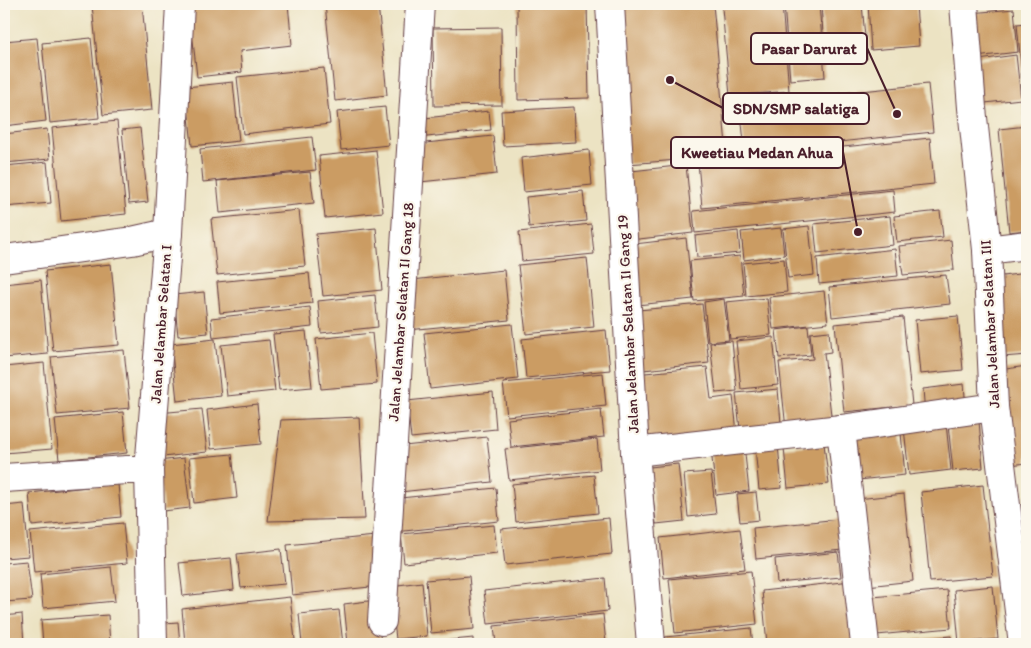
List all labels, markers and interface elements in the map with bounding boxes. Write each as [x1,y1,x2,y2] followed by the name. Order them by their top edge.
[751,33,867,64] callout: Pasar Darurat
[761,39,857,58] text: Pasar Darurat
[723,93,869,124] callout: SDN/SMP salatiga
[733,99,860,119] text: SDN/SMP salatiga
[671,137,843,168] callout: Kweetiau Medan Ahua
[681,143,834,162] text: Kweetiau Medan Ahua
[384,202,418,422] street label: Jalan Jelambar Selatan II Gang 18
[613,214,643,434] street label: Jalan Jelambar Selatan II Gang 19
[977,239,1003,409] street label: Jalan Jelambar Selatan III
[146,244,176,404] street label: Jalan Jelambar Selatan I

